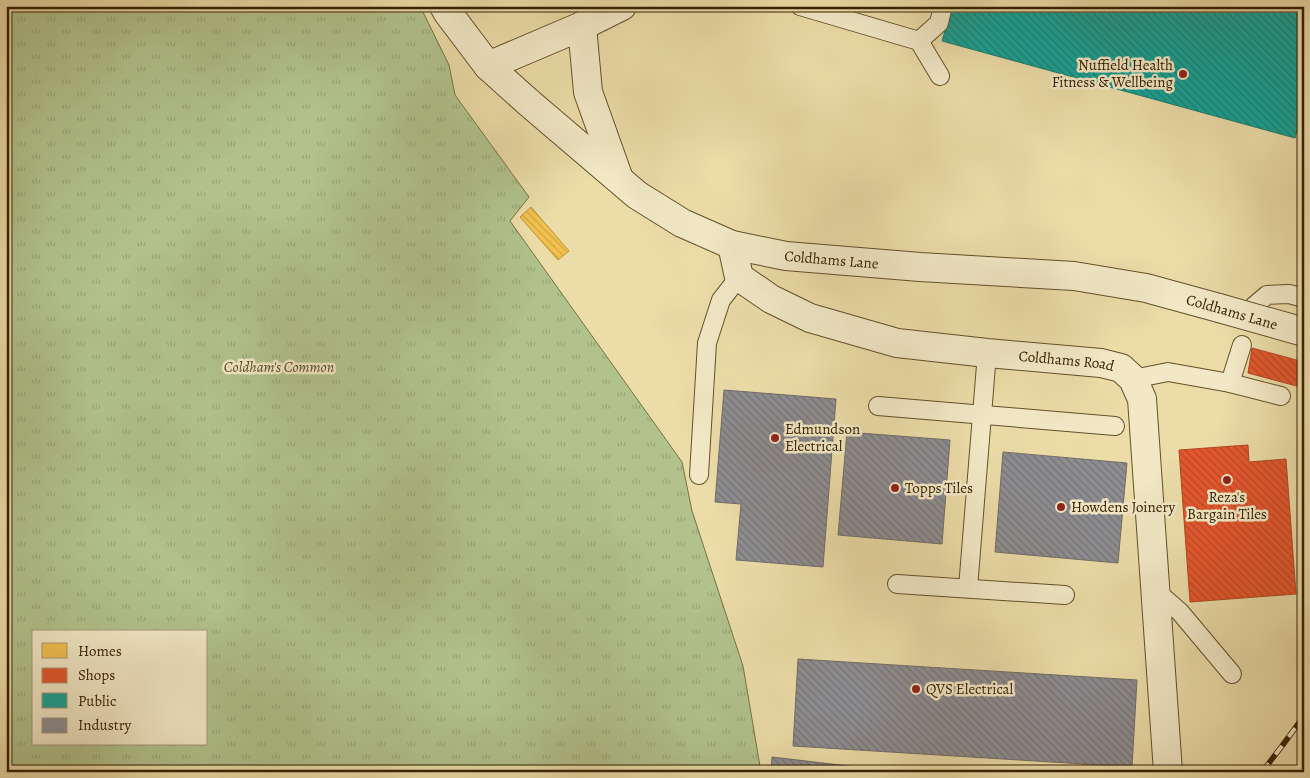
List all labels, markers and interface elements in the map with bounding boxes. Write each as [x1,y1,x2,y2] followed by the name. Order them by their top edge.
[1052,55,1173,92] place label: Nuffield Health Fitness & Wellbeing
[1177,68,1189,80] marker: Nuffield Health Fitness & Wellbeing
[784,246,880,274] street label: Coldhams Lane
[1184,289,1280,335] street label: Coldhams Lane
[1018,346,1117,376] street label: Coldhams Road
[224,357,334,377] park label: Coldham's Common
[785,419,860,456] place label: Edmundson Electrical
[769,432,781,444] marker: Edmundson Electrical
[1221,474,1233,486] marker: Reza's Bargain Tiles
[905,478,973,498] place label: Topps Tiles
[889,482,901,494] marker: Topps Tiles
[1187,487,1267,524] place label: Reza's Bargain Tiles
[1071,497,1175,517] place label: Howdens Joinery
[1055,501,1067,513] marker: Howdens Joinery
[32,630,208,746] legend
[78,641,122,661] text: Homes
[78,665,115,685] text: Shops
[926,679,1014,699] place label: QVS Electrical
[910,683,922,695] marker: QVS Electrical
[78,691,116,711] text: Public
[78,715,132,735] text: Industry

